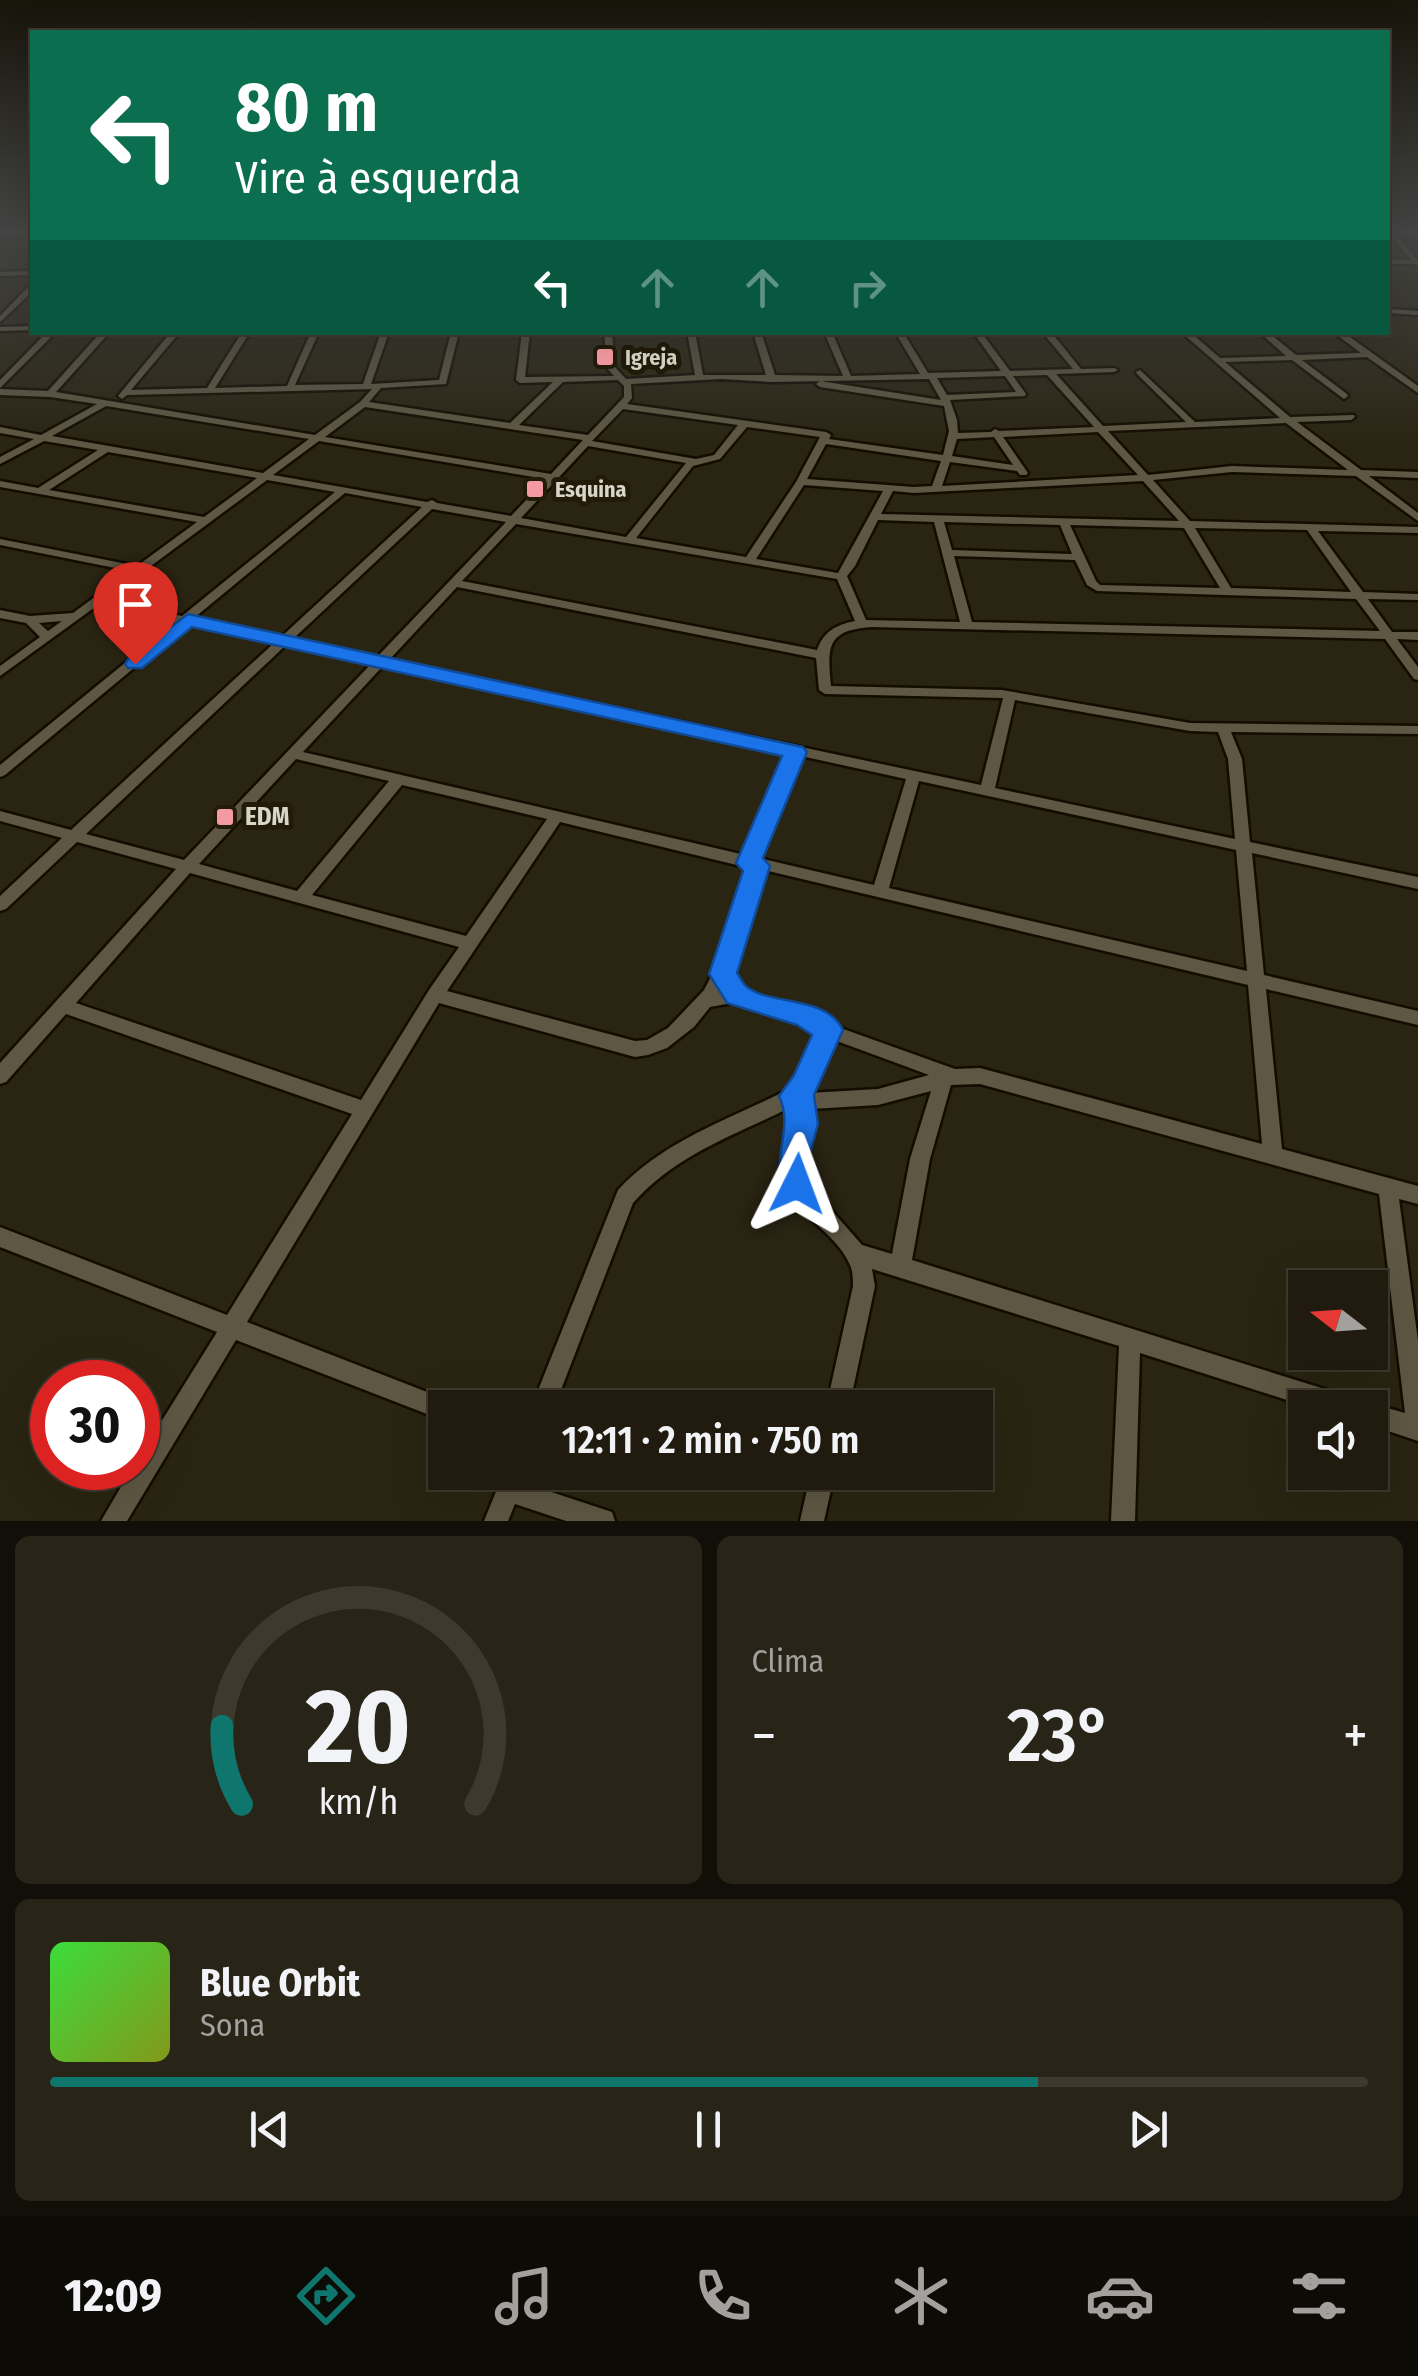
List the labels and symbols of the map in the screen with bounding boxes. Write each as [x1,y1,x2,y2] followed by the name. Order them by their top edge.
[625,344,677,371] place label: Igreja
[594,346,616,368] marker: Igreja
[555,476,627,503] place label: Esquina
[524,478,546,500] marker: Esquina
[93,562,178,665] pin
[245,802,290,832] place label: EDM
[214,806,236,828] marker: EDM
[745,1132,849,1236] position arrow
[1288,1270,1388,1370] north arrow
[30,1360,160,1490] speed limit sign: 30

